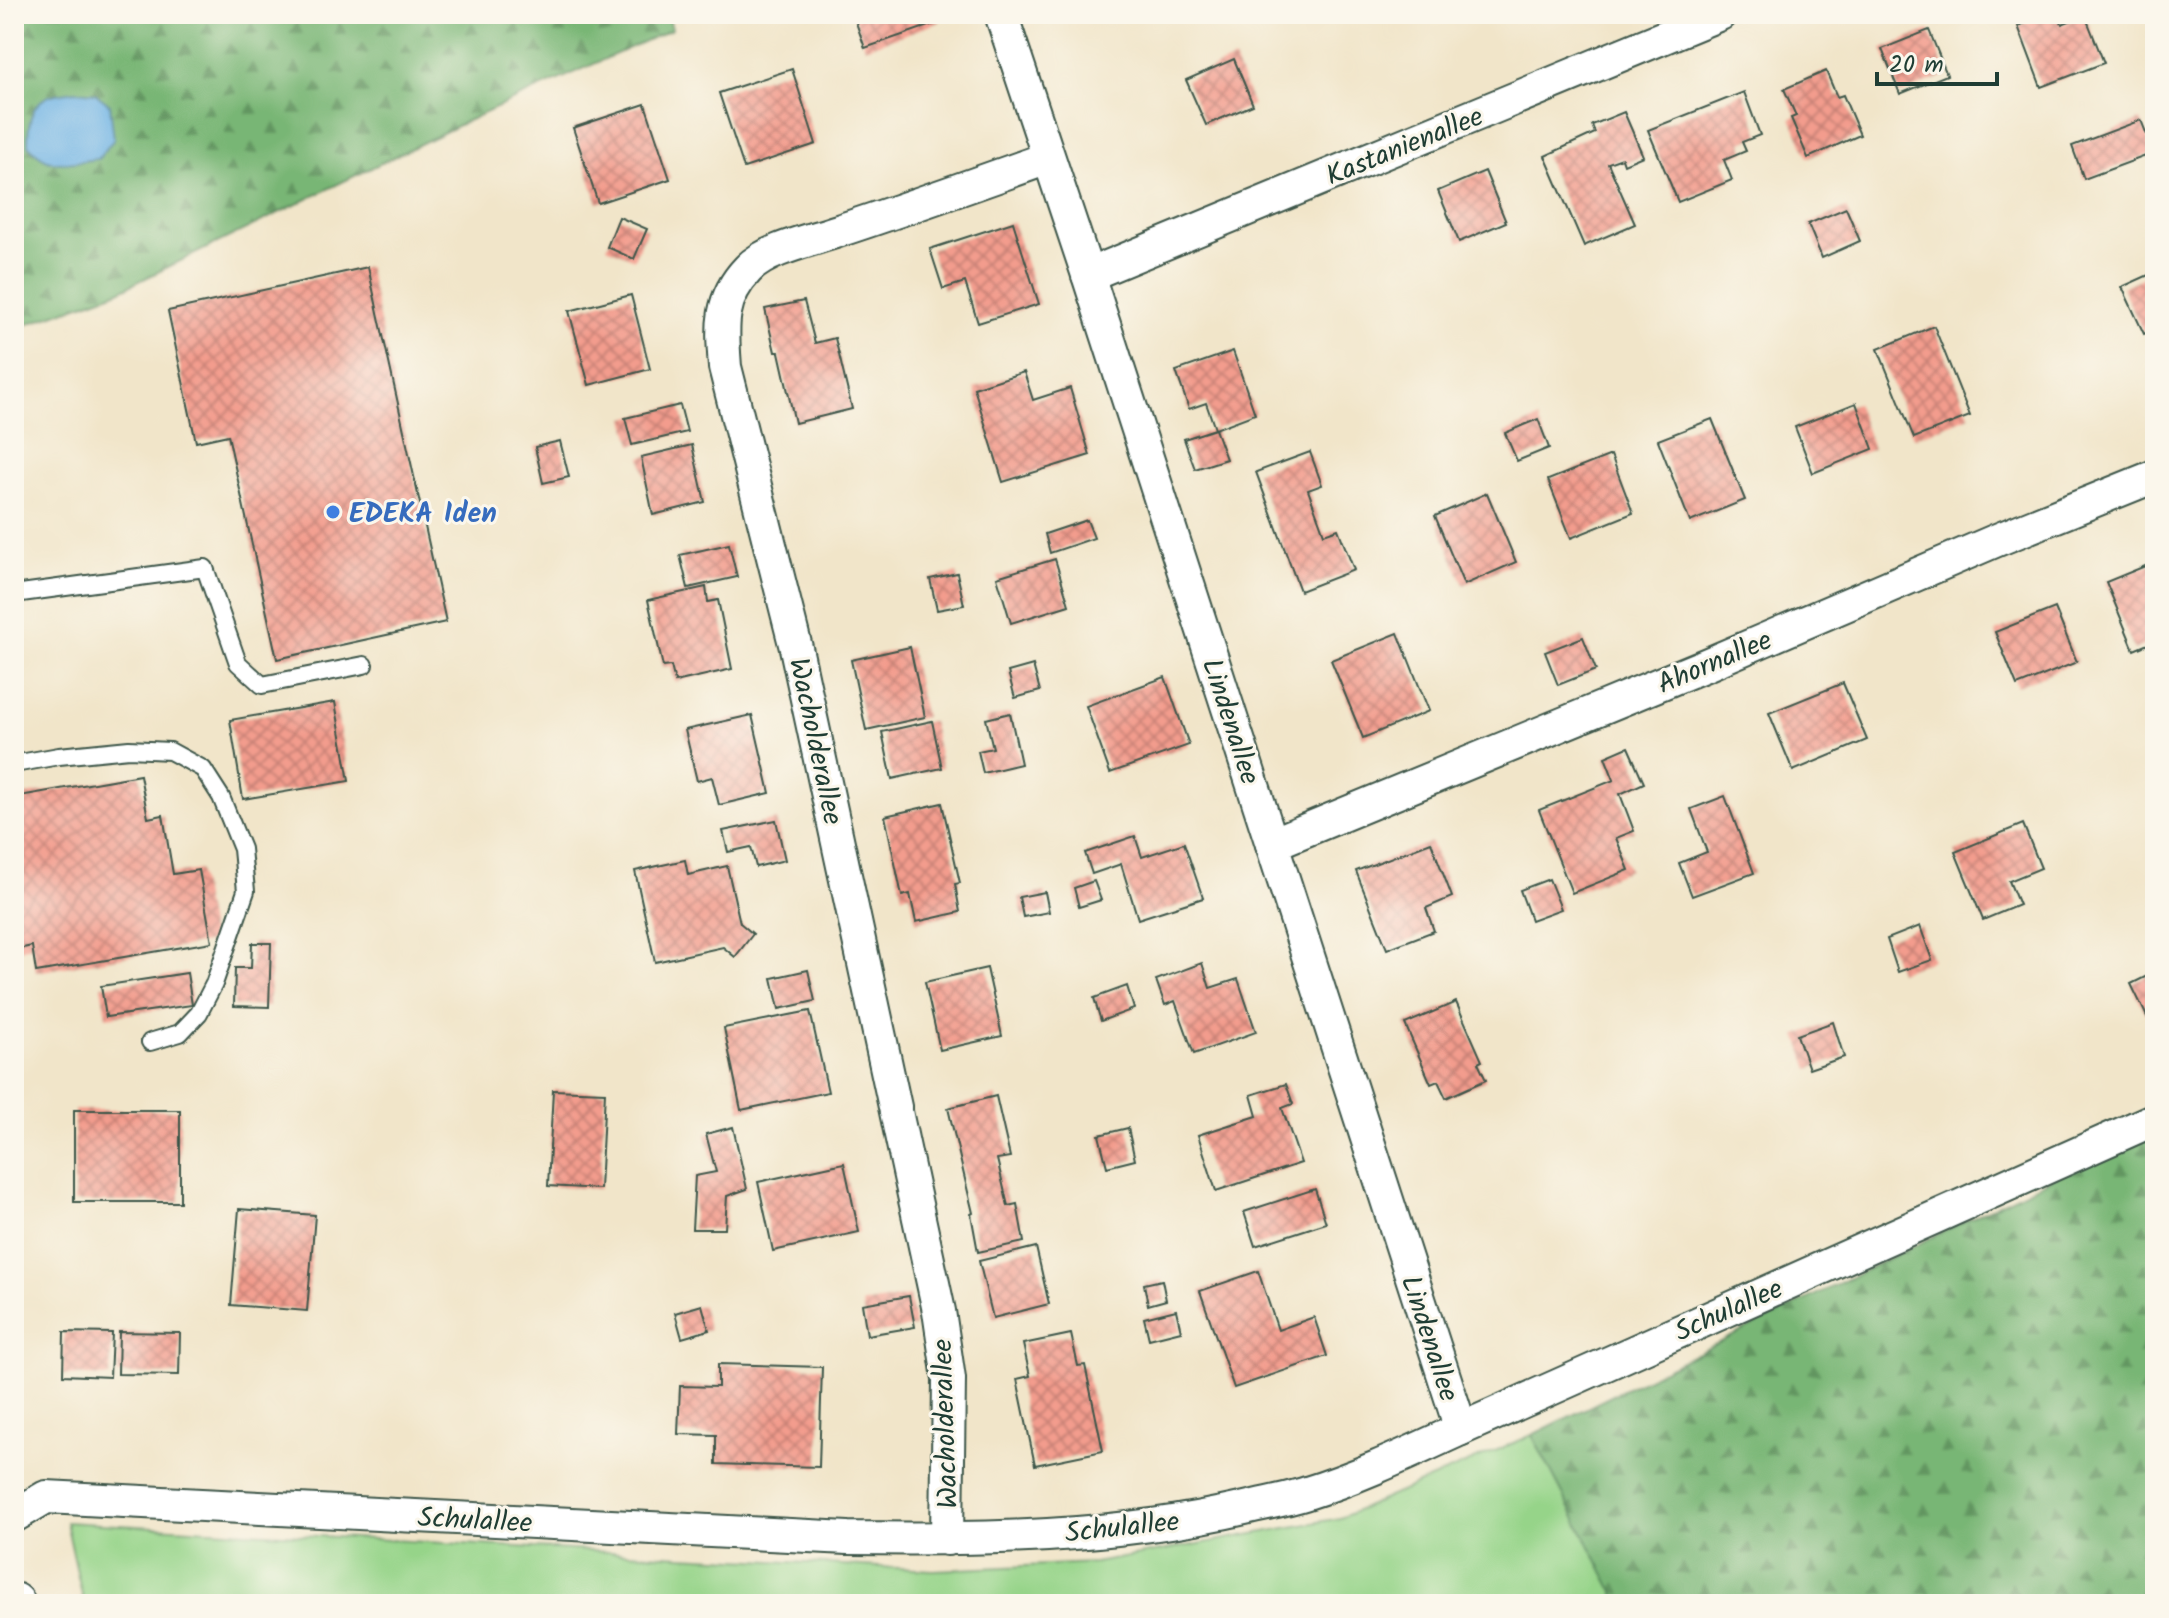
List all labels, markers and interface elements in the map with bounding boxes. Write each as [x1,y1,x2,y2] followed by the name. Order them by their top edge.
[1877,36,1997,86] scale bar
[1889,46,1944,85] text: 20 m
[1319,95,1491,199] street label: Kastanienallee
[349,492,497,537] place label: EDEKA Iden
[324,503,342,521] marker: EDEKA Iden
[1651,619,1780,708] street label: Ahornallee
[1188,653,1271,791] street label: Lindenallee
[775,654,854,830] street label: Wacholderallee
[1667,1267,1791,1355] street label: Schulallee
[1387,1270,1470,1408] street label: Lindenallee
[921,1338,972,1510] street label: Wacholderallee
[416,1496,534,1547] street label: Schulallee
[1063,1500,1182,1557] street label: Schulallee

